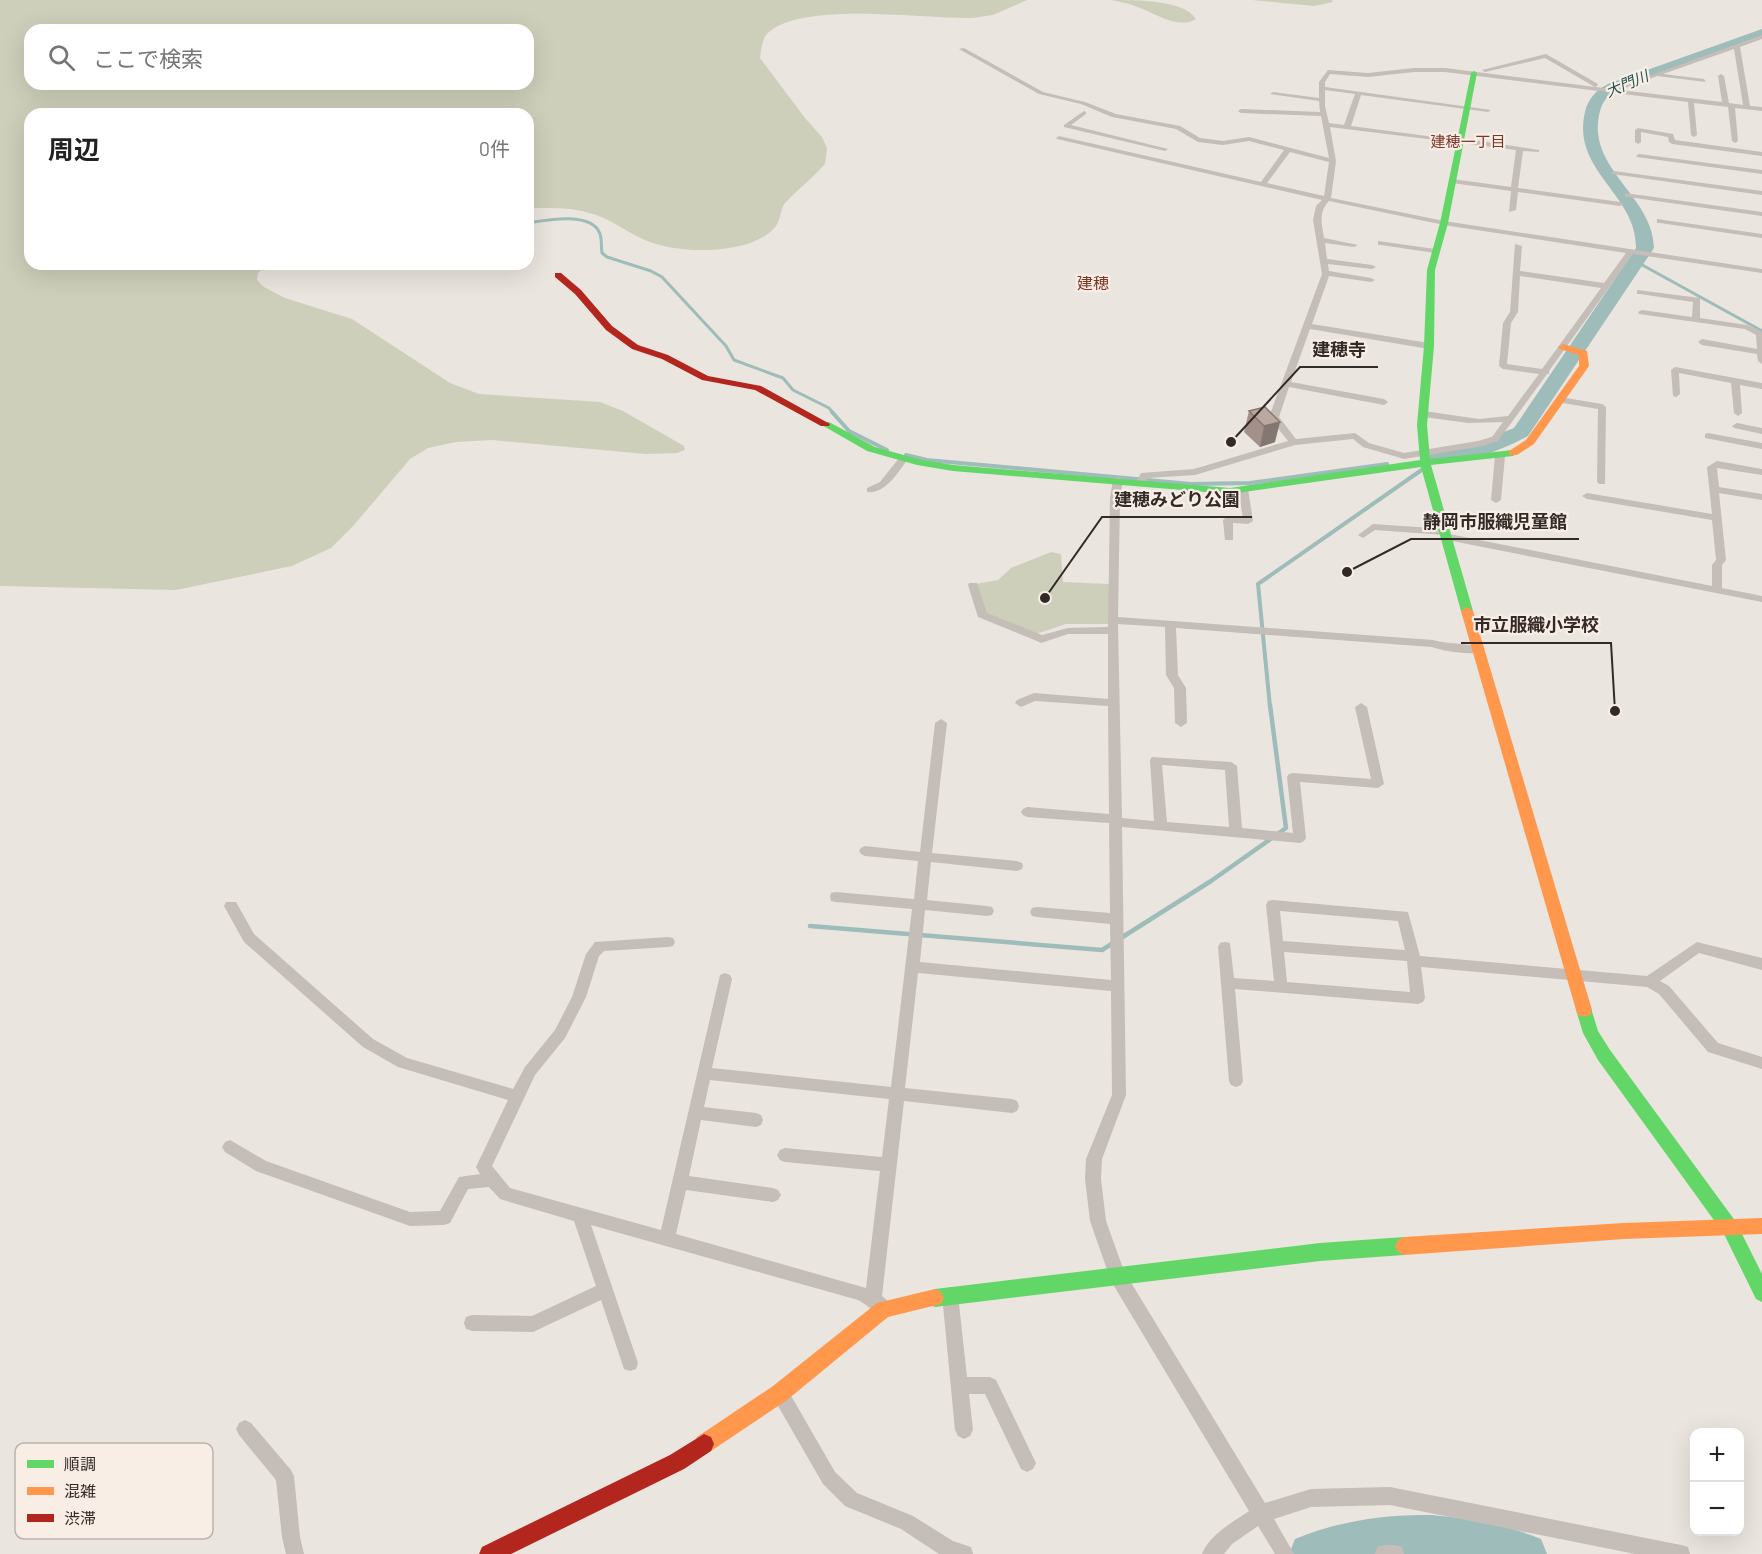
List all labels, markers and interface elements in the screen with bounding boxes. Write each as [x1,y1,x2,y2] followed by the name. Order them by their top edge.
[24,24,534,90] search box
[45,41,78,74] icon: search
[93,45,203,71] text: ここで検索
[1602,65,1653,100] water label: 大門川
[1430,132,1506,150] district label: 建穂一丁目
[48,133,100,164] text: 周辺
[479,136,510,160] text: 0件
[1077,273,1109,292] district label: 建穂
[1300,331,1378,367] callout: 建穂寺
[1312,338,1366,360] text: 建穂寺
[1102,481,1252,517] callout: 建穂みどり公園
[1114,488,1240,510] text: 建穂みどり公園
[1411,503,1579,539] callout: 静岡市服織児童館
[1423,510,1567,532] text: 静岡市服織児童館
[1461,607,1611,643] callout: 市立服織小学校
[1473,613,1599,635] text: 市立服織小学校
[1690,1428,1744,1536] map controls
[1690,1428,1744,1482] button: +
[15,1443,213,1539] legend
[64,1454,96,1473] text: 順調
[64,1481,96,1500] text: 混雑
[1690,1482,1744,1536] button: −
[64,1508,96,1527] text: 渋滞

